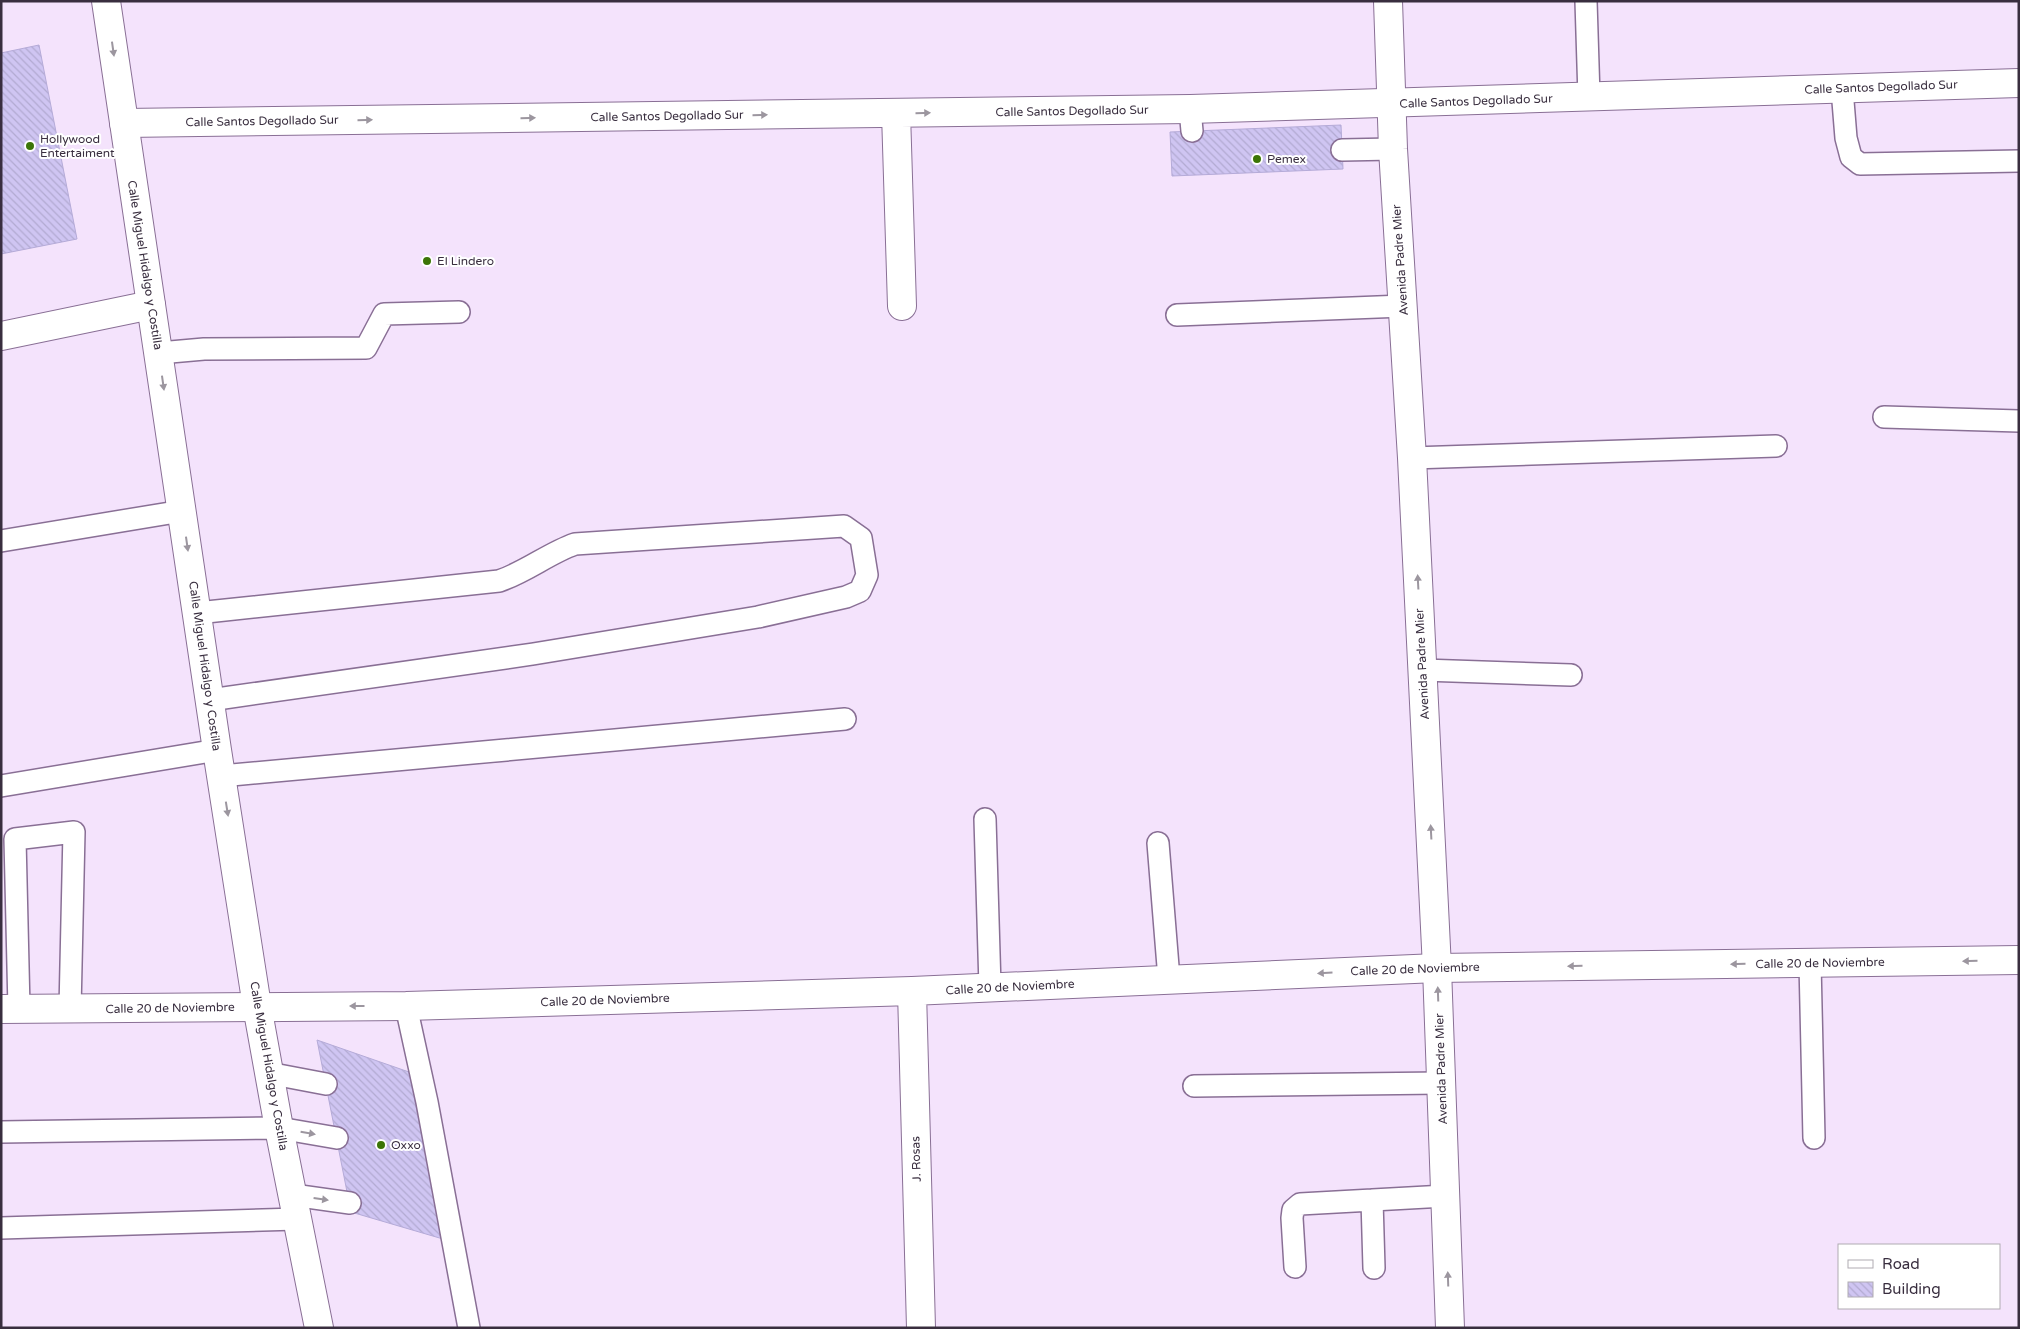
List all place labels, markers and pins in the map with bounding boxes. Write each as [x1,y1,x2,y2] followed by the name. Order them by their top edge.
[40,132,115,160] place label: Hollywood Entertaiment
[24,140,36,152] marker: Hollywood Entertaiment
[1267,152,1306,166] place label: Pemex
[1251,153,1263,165] marker: Pemex
[437,254,494,268] place label: El Lindero
[421,255,433,267] marker: El Lindero
[391,1138,421,1152] place label: Oxxo
[375,1139,387,1151] marker: Oxxo

